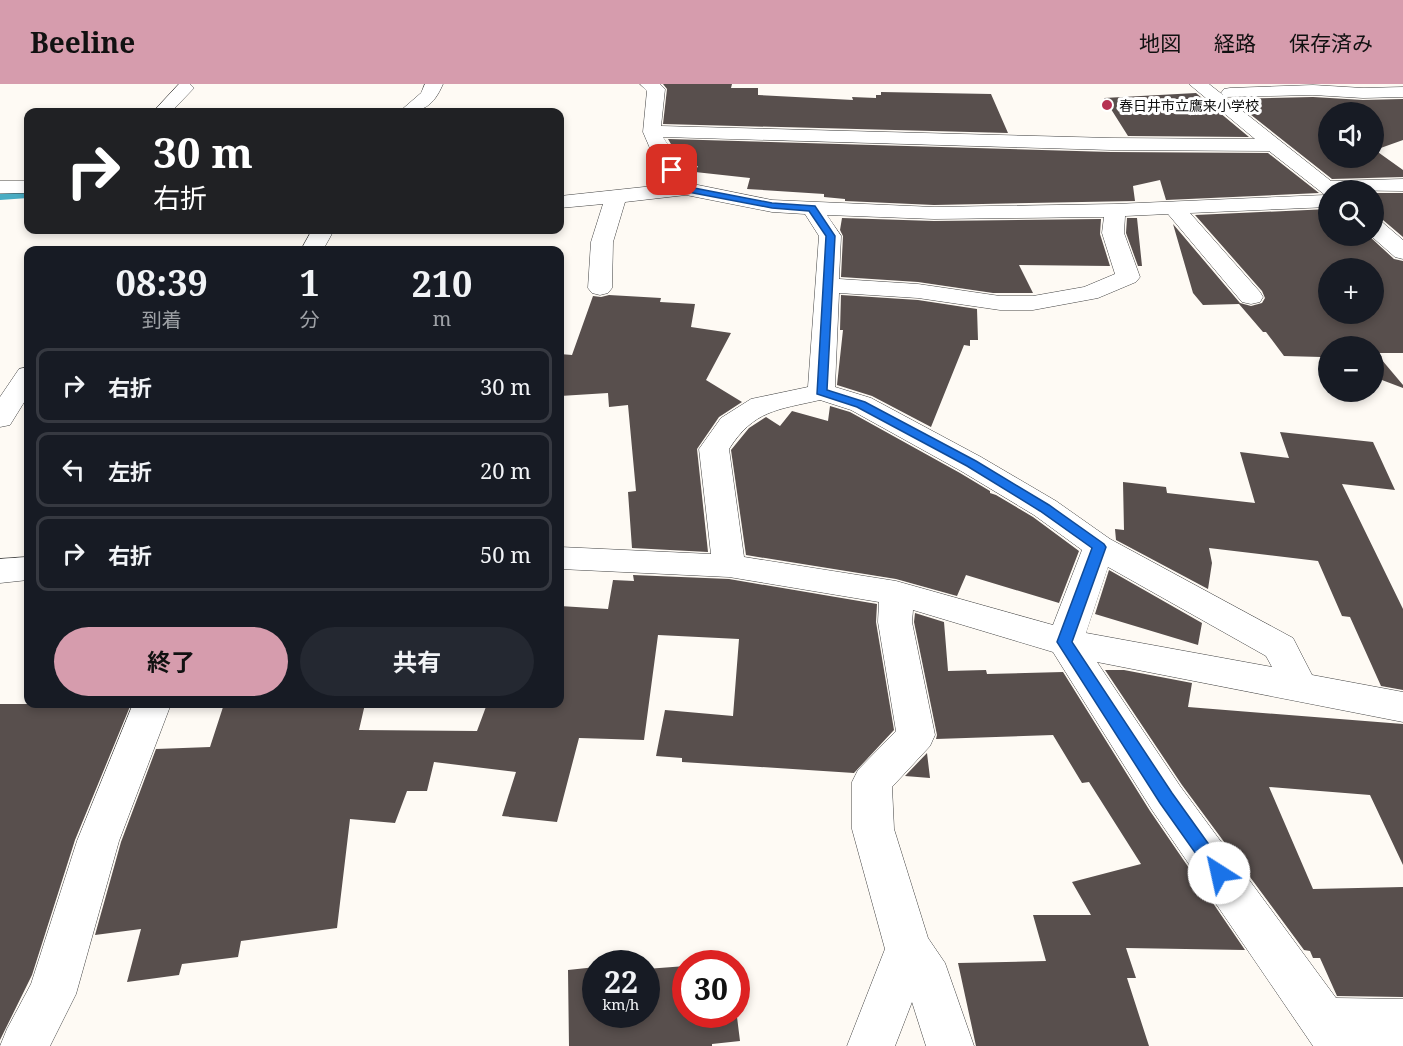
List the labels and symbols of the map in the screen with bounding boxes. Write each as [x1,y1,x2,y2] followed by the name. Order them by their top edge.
[1119,96,1259,115] place label: 春日井市立鷹来小学校
[1100,98,1114,112] marker: 春日井市立鷹来小学校
[646,144,697,195] pin
[1187,841,1251,905] position arrow
[672,950,750,1028] speed limit sign: 30

